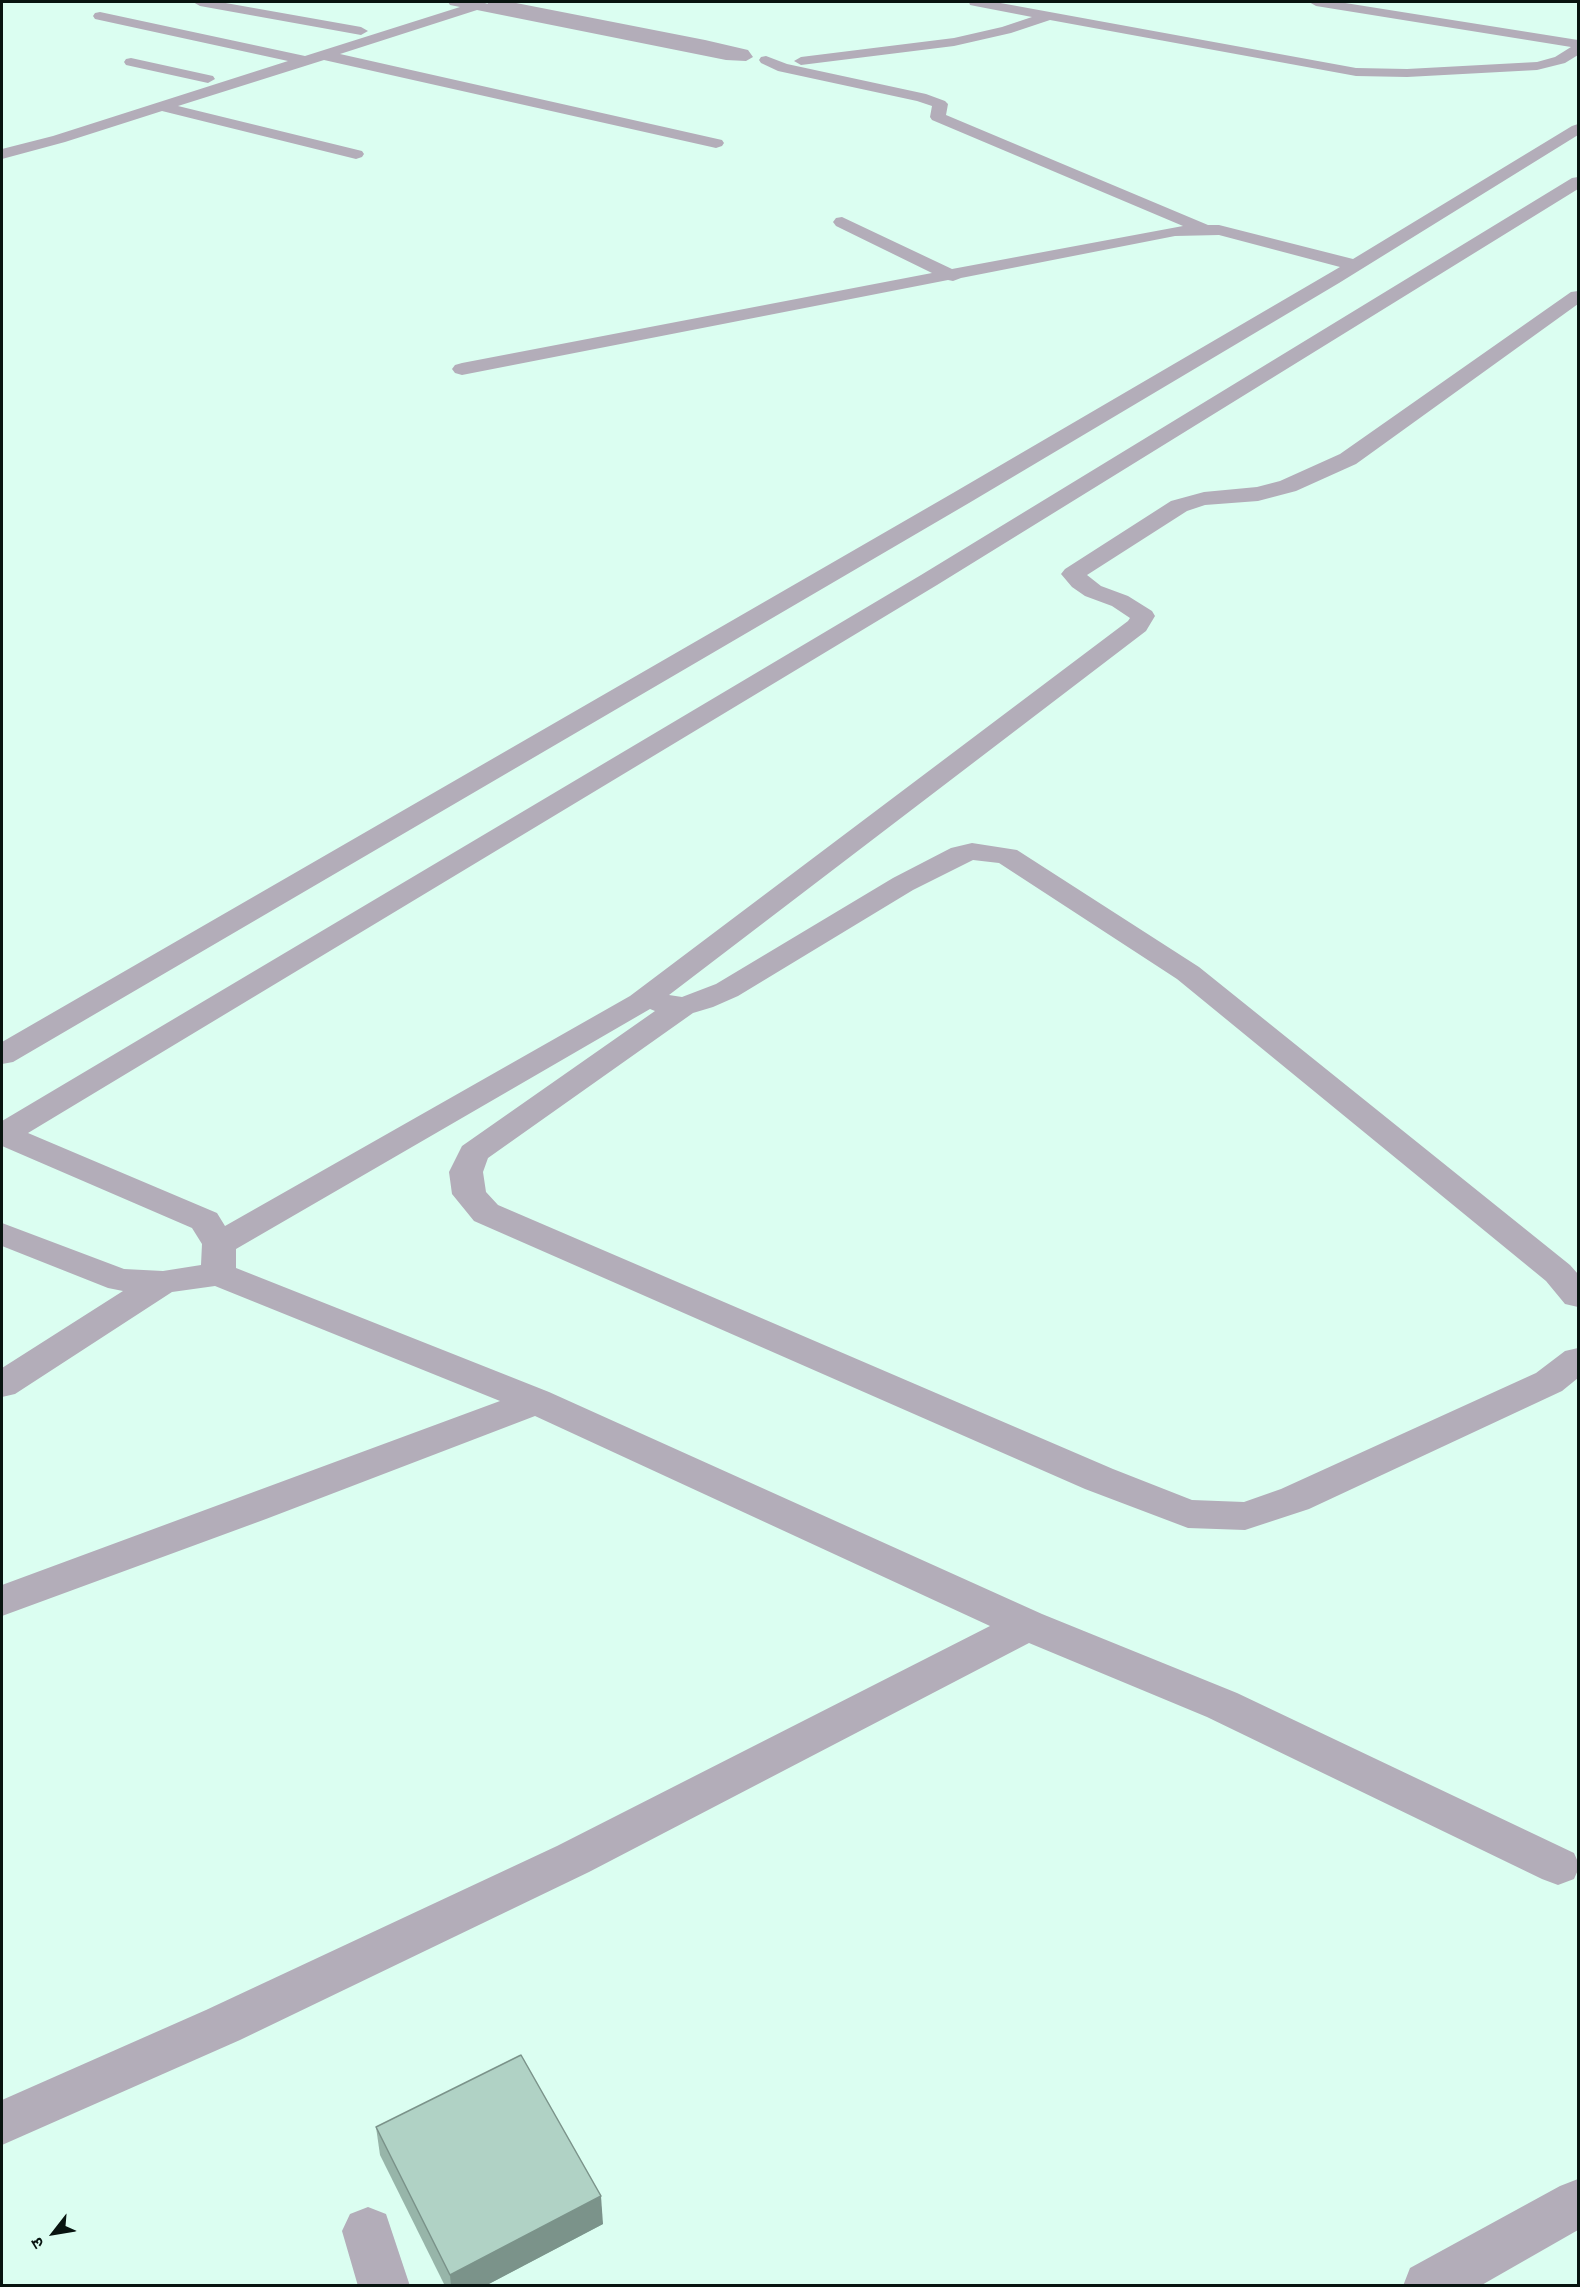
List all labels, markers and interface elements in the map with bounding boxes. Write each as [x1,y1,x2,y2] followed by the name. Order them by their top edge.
[24,2203,84,2263] north arrow
[28,2233,50,2251] text: उ

